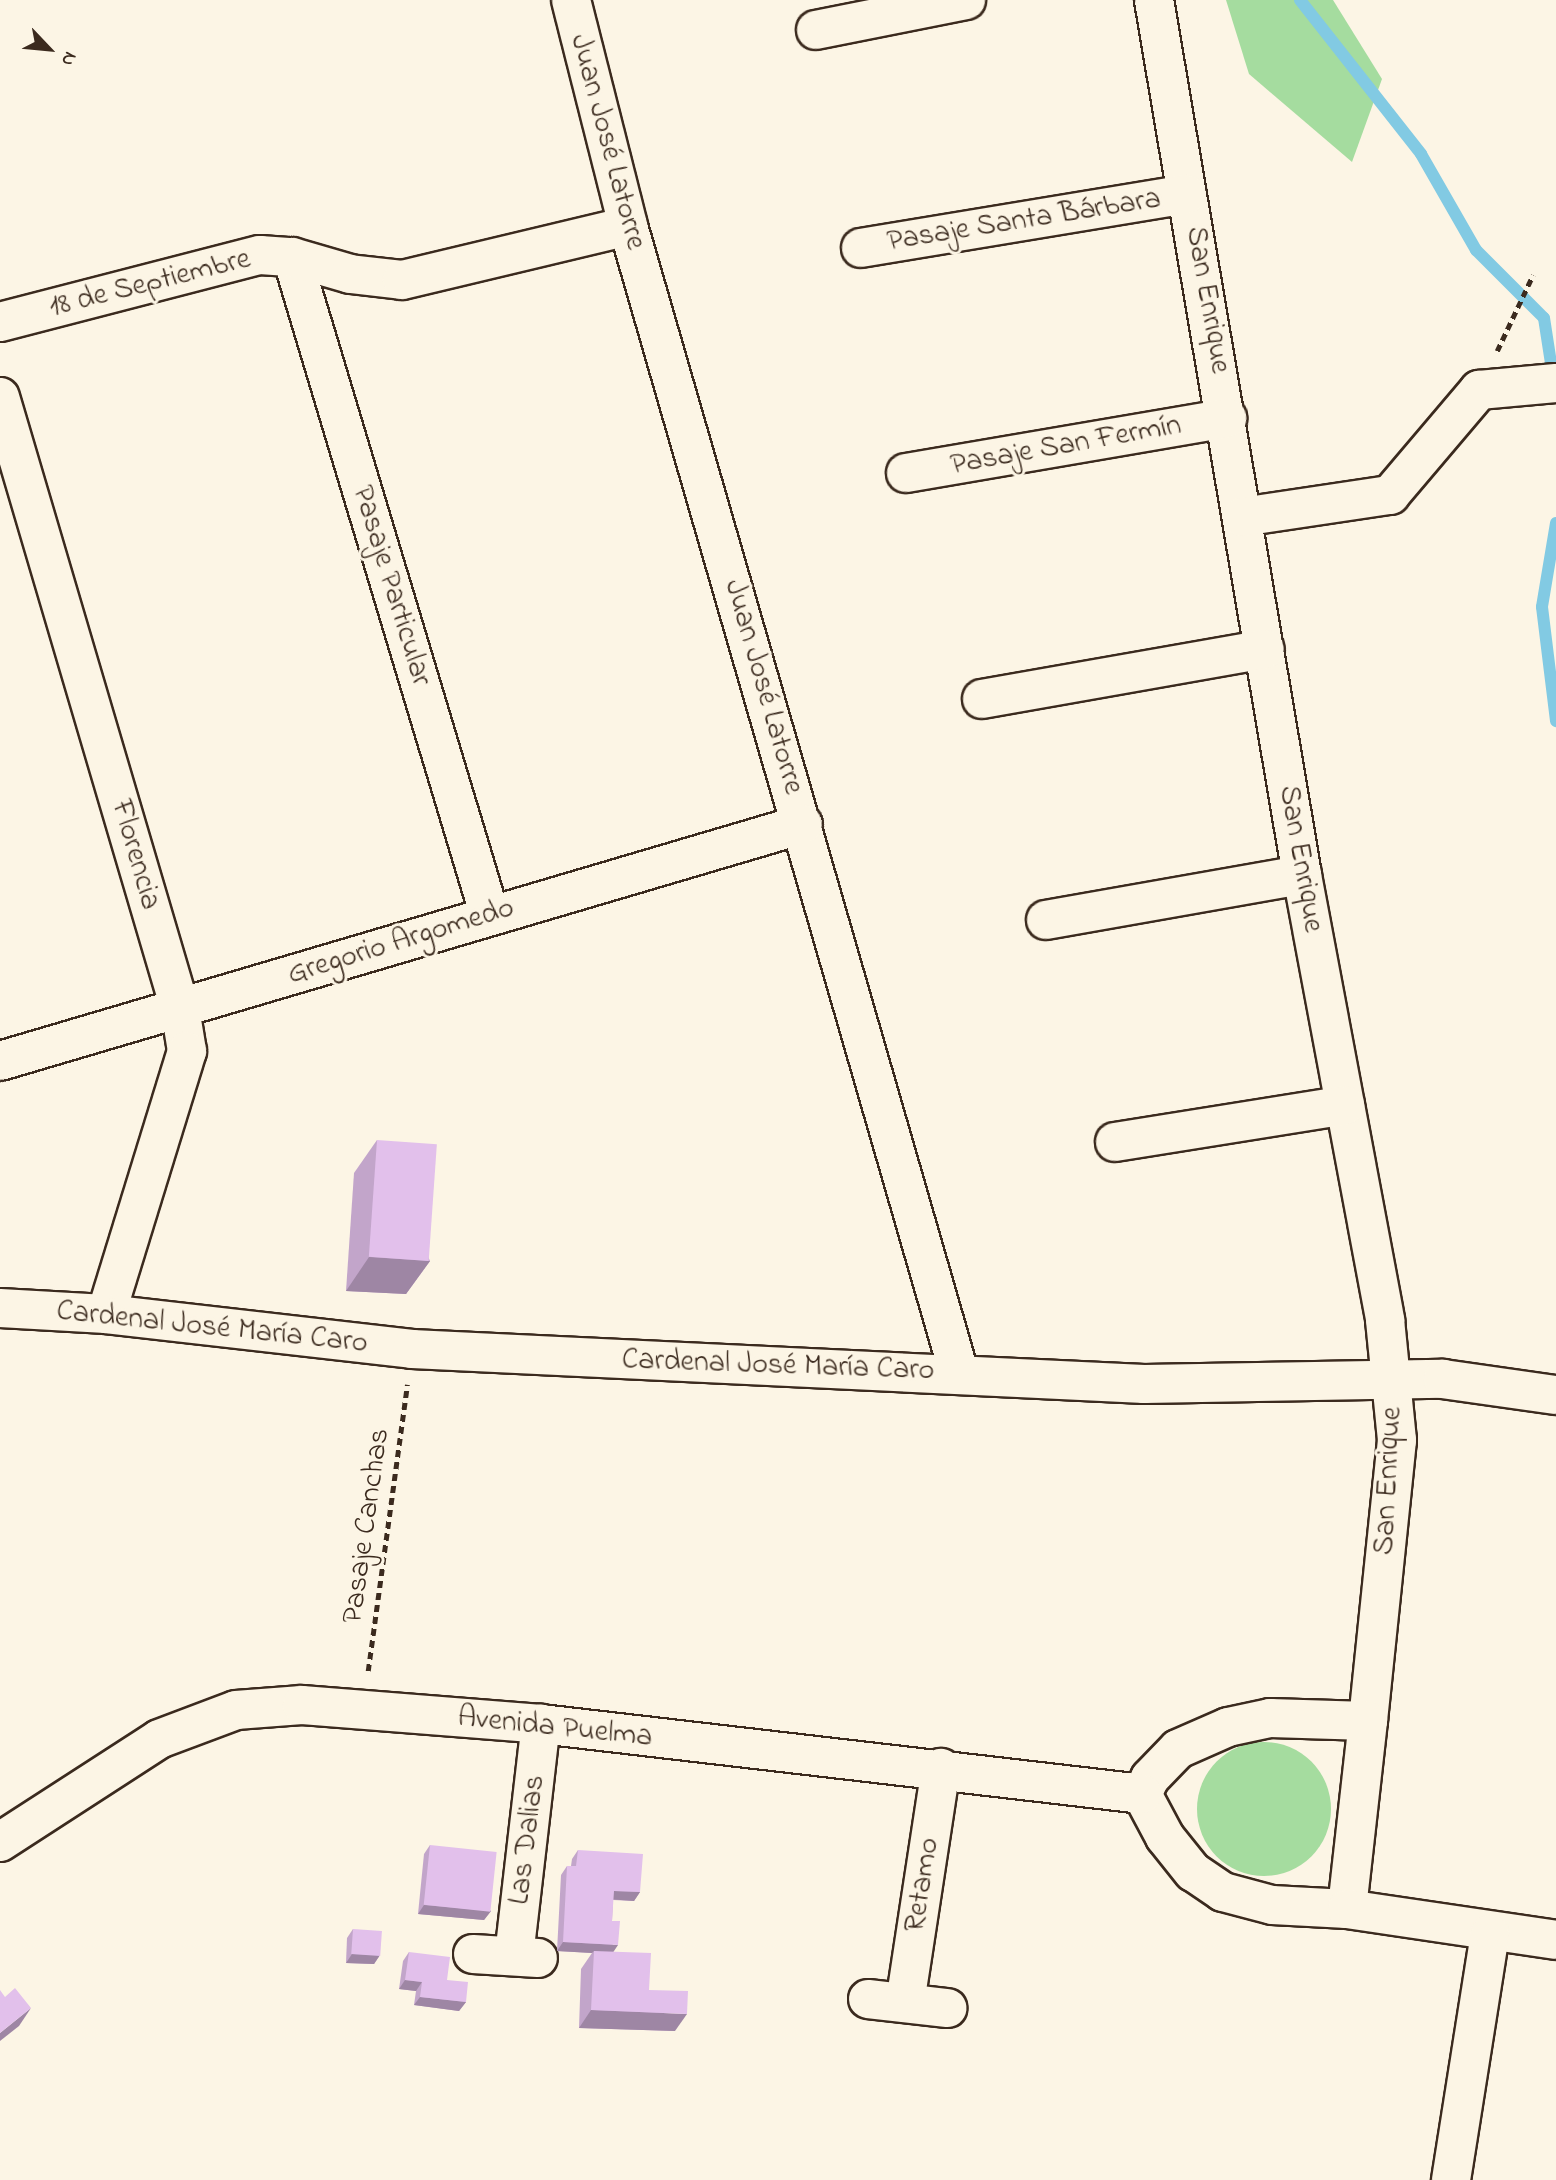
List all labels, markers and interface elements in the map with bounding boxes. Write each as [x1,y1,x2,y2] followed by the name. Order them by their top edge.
[14,14,84,84] north arrow
[561,30,653,254] street label: Juan José Latorre
[53,47,83,70] text: N
[885,182,1163,260] street label: Pasaje Santa Bárbara
[1176,224,1238,376] street label: San Enrique
[46,242,254,326] street label: 18 de Septiembre
[948,408,1184,484] street label: Pasaje San Fermín
[343,481,439,691] street label: Pasaje Particular
[715,575,811,799] street label: Juan José Latorre
[1269,783,1331,935] street label: San Enrique
[102,796,168,914] street label: Florencia
[284,891,518,993] street label: Gregorio Argomedo
[55,1294,369,1362] street label: Cardenal José María Caro
[621,1343,935,1389] street label: Cardenal José María Caro
[1367,1406,1411,1556] street label: San Enrique
[335,1426,399,1626] street label: Pasaje Canchas
[456,1700,654,1756] street label: Avenida Puelma
[502,1773,554,1907] street label: Las Dalias
[898,1835,948,1935] street label: Retamo

